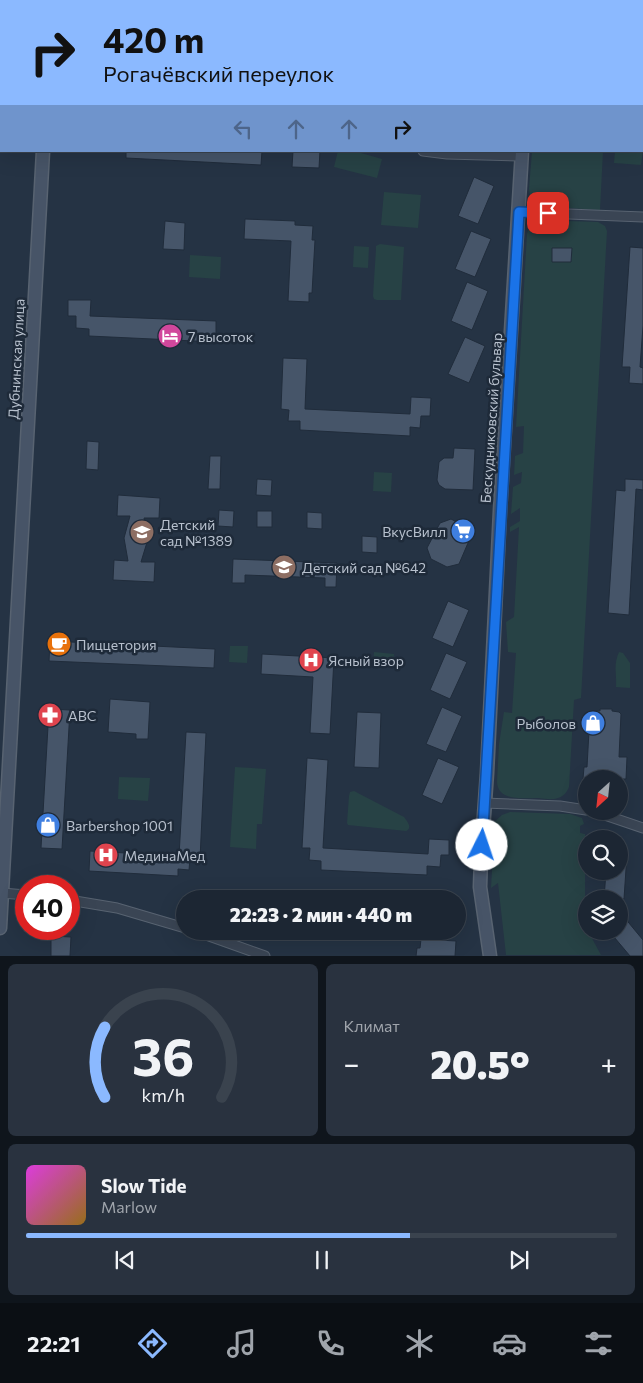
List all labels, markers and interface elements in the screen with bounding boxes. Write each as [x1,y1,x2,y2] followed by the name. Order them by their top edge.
[103,17,204,60] text: 420 m
[20,20,85,85] icon: right
[103,60,334,87] text: Рогачёвский переулок
[229,115,257,143] icon: left
[282,115,310,143] icon: ahead
[335,115,363,143] icon: ahead
[388,115,416,143] icon: right
[527,192,569,234] pin
[534,199,562,227] icon: arrive
[4,298,28,420] street label: Дубнинская улица
[157,323,183,349] hotel icon: 7 высоток
[188,328,254,345] place label: 7 высоток
[477,332,505,504] street label: Бескудниковский бульвар
[160,516,232,549] place label: Детский сад №1389
[450,518,476,544] supermarket icon: ВкусВилл
[129,519,155,545] school or university icon: Детский сад №1389
[382,523,446,540] place label: ВкусВилл
[271,554,297,580] school or university icon: Детский сад №642
[302,559,426,576] place label: Детский сад №642
[46,631,72,657] cafe icon: Пиццетория
[76,636,157,653] place label: Пиццетория
[298,647,324,673] hospital icon: Ясный взор
[328,652,404,669] place label: Ясный взор
[37,702,63,728] pharmacy icon: ABC
[68,707,96,724] place label: ABC
[580,710,606,736] shop icon: Рыболов
[516,715,576,732] place label: Рыболов
[578,770,628,820] north arrow
[578,770,628,940] map controls
[35,812,61,838] shop icon: Barbershop 1001
[66,817,173,834] place label: Barbershop 1001
[455,818,507,870] position arrow
[578,830,628,880] button: search
[93,842,119,868] hospital icon: МединаМед
[124,847,205,864] place label: МединаМед
[15,875,80,940] speed limit sign: 40
[578,890,628,940] button: layers
[230,903,412,926] text: 22:23 · 2 мин · 440 m
[344,1016,400,1035] text: Климат
[132,1023,194,1087] text: 36
[430,1040,530,1087] text: 20.5°
[344,1046,359,1080] text: −
[601,1046,617,1080] text: +
[141,1084,184,1106] text: km/h
[101,1174,187,1197] text: Slow Tide
[101,1197,157,1216] text: Marlow
[111,1246,139,1274] icon: previous
[308,1246,336,1274] icon: pause
[505,1246,533,1274] icon: next
[135,1326,170,1361] icon: directions
[224,1326,259,1361] icon: music
[313,1326,348,1361] icon: phone
[402,1326,437,1361] icon: climate
[492,1326,527,1361] icon: car
[581,1326,616,1361] icon: filters
[27,1330,80,1357] text: 22:21

